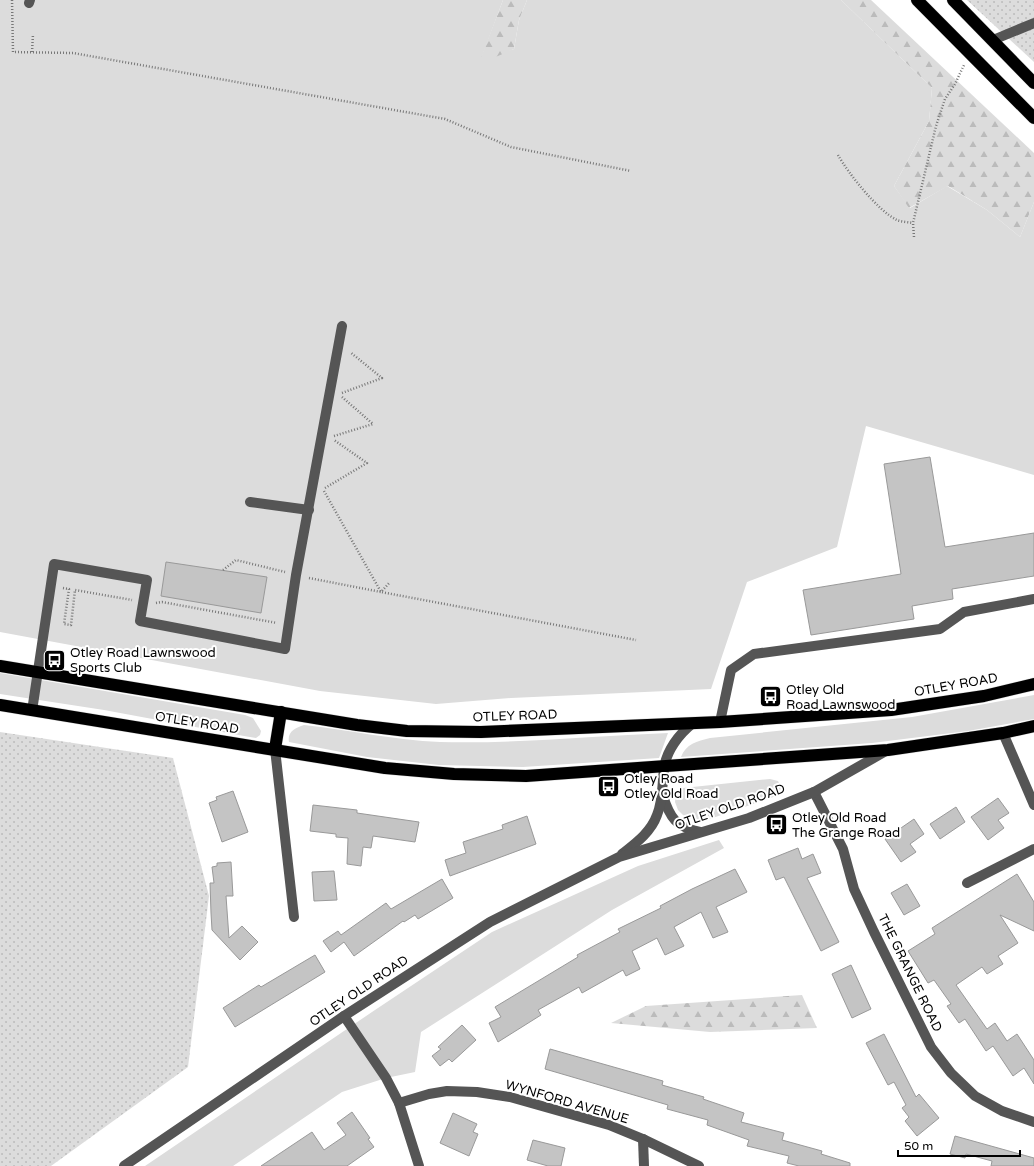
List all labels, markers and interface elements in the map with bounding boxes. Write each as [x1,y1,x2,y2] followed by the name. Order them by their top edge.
[70,645,216,676] place label: Otley Road Lawnswood Sports Club
[42,647,68,673] bus stop icon: Otley Road Lawnswood Sports Club
[913,670,999,700] street label: OTLEY ROAD
[786,682,895,713] place label: Otley Old Road Lawnswood
[758,684,784,710] bus stop icon: Otley Old Road Lawnswood
[472,707,558,725] street label: OTLEY ROAD
[154,708,240,738] street label: OTLEY ROAD
[624,771,718,802] place label: Otley Road Otley Old Road
[595,773,621,799] bus stop icon: Otley Road Otley Old Road
[673,781,788,833] street label: OTLEY OLD ROAD
[792,810,900,841] place label: Otley Old Road The Grange Road
[763,812,789,838] bus stop icon: Otley Old Road The Grange Road
[874,911,946,1035] street label: THE GRANGE ROAD
[307,952,412,1030] street label: OTLEY OLD ROAD
[503,1077,631,1127] street label: WYNFORD AVENUE
[898,1132,1020,1158] scale bar
[904,1139,933,1153] text: 50 m

